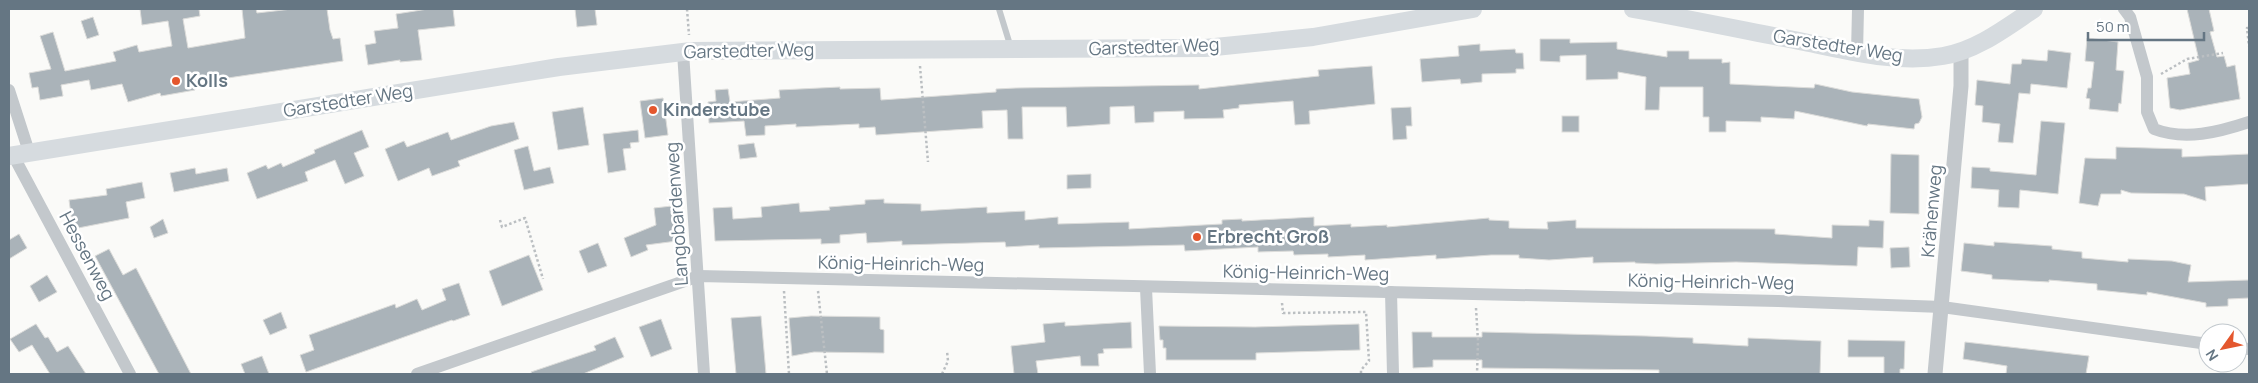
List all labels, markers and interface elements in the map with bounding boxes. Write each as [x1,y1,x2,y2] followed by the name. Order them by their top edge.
[2088,10,2204,42] scale bar
[2096,16,2130,37] text: 50 m
[1772,23,1905,67] street label: Garstedter Weg
[1088,32,1220,60] street label: Garstedter Weg
[683,37,815,63] street label: Garstedter Weg
[186,68,228,92] place label: Kolls
[170,75,182,87] marker: Kolls
[281,78,414,122] street label: Garstedter Weg
[663,97,770,121] place label: Kinderstube
[647,104,659,116] marker: Kinderstube
[659,141,693,287] street label: Langobardenweg
[1915,163,1947,258] street label: Krähenweg
[54,207,121,304] street label: Hessenweg
[1207,224,1329,248] place label: Erbrecht Groß
[1191,231,1203,243] marker: Erbrecht Groß
[818,250,984,276] street label: König-Heinrich-Weg
[1223,259,1389,285] street label: König-Heinrich-Weg
[1628,268,1794,294] street label: König-Heinrich-Weg
[2198,323,2248,373] north arrow
[2201,346,2222,365] text: N

